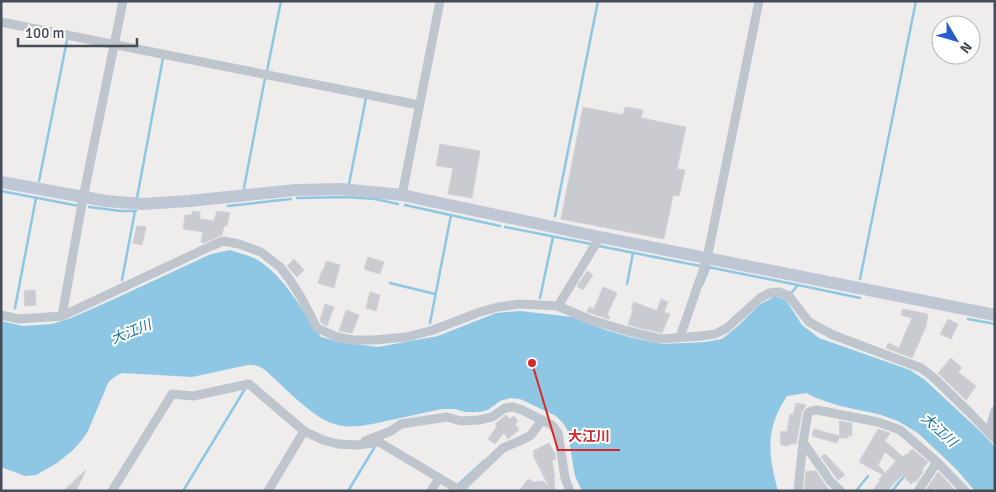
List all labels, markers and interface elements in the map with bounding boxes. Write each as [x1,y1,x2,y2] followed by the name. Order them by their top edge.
[18,15,136,47] scale bar
[931,15,981,65] north arrow
[25,24,65,42] text: 100 m
[956,39,976,57] text: N
[108,316,156,348] water label: 大江川
[918,410,962,452] water label: 大江川
[558,421,620,450] callout: 大江川
[568,428,610,445] text: 大江川

